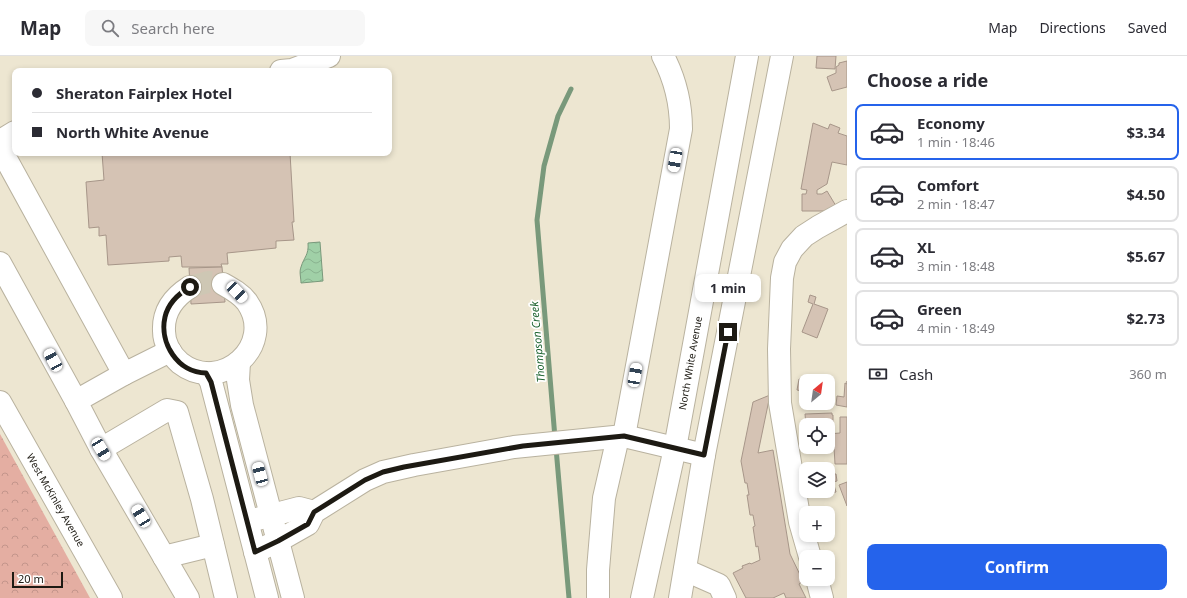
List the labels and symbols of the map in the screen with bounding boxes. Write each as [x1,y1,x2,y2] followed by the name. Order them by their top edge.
[667,147,683,173] car
[695,274,761,302] callout: 1 min
[181,278,199,296] route start
[224,279,250,305] car
[526,300,548,383] water label: Thompson Creek
[675,315,705,411] street label: North White Avenue
[719,323,737,341] route end
[42,347,64,373] car
[627,362,643,388] car
[799,374,835,410] north arrow
[90,436,112,462] car
[24,451,89,549] street label: West McKinley Avenue
[251,461,269,487] car
[130,503,152,529] car
[12,570,63,589] scale bar

